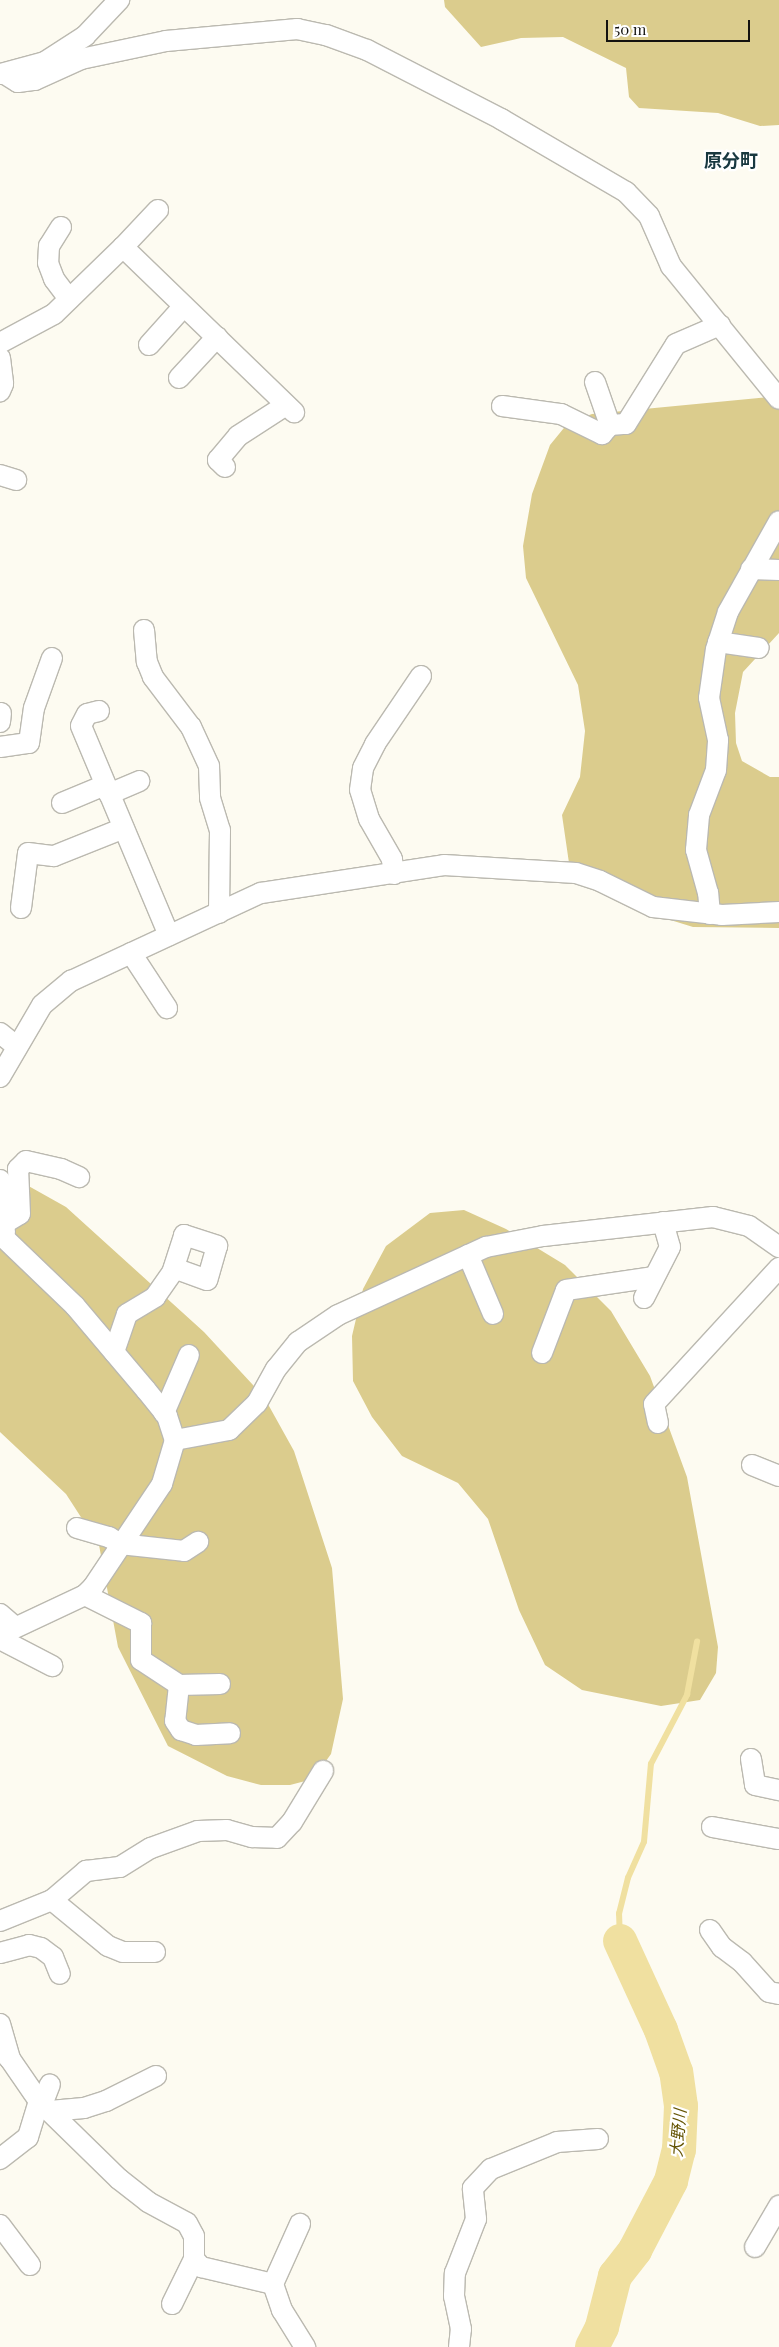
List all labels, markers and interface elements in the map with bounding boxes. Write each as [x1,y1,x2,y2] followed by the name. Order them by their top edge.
[609,10,753,42] scale bar
[614,19,646,39] text: 50 m
[704,149,758,171] district label: 原分町
[666,2108,690,2158] water label: 大野川

